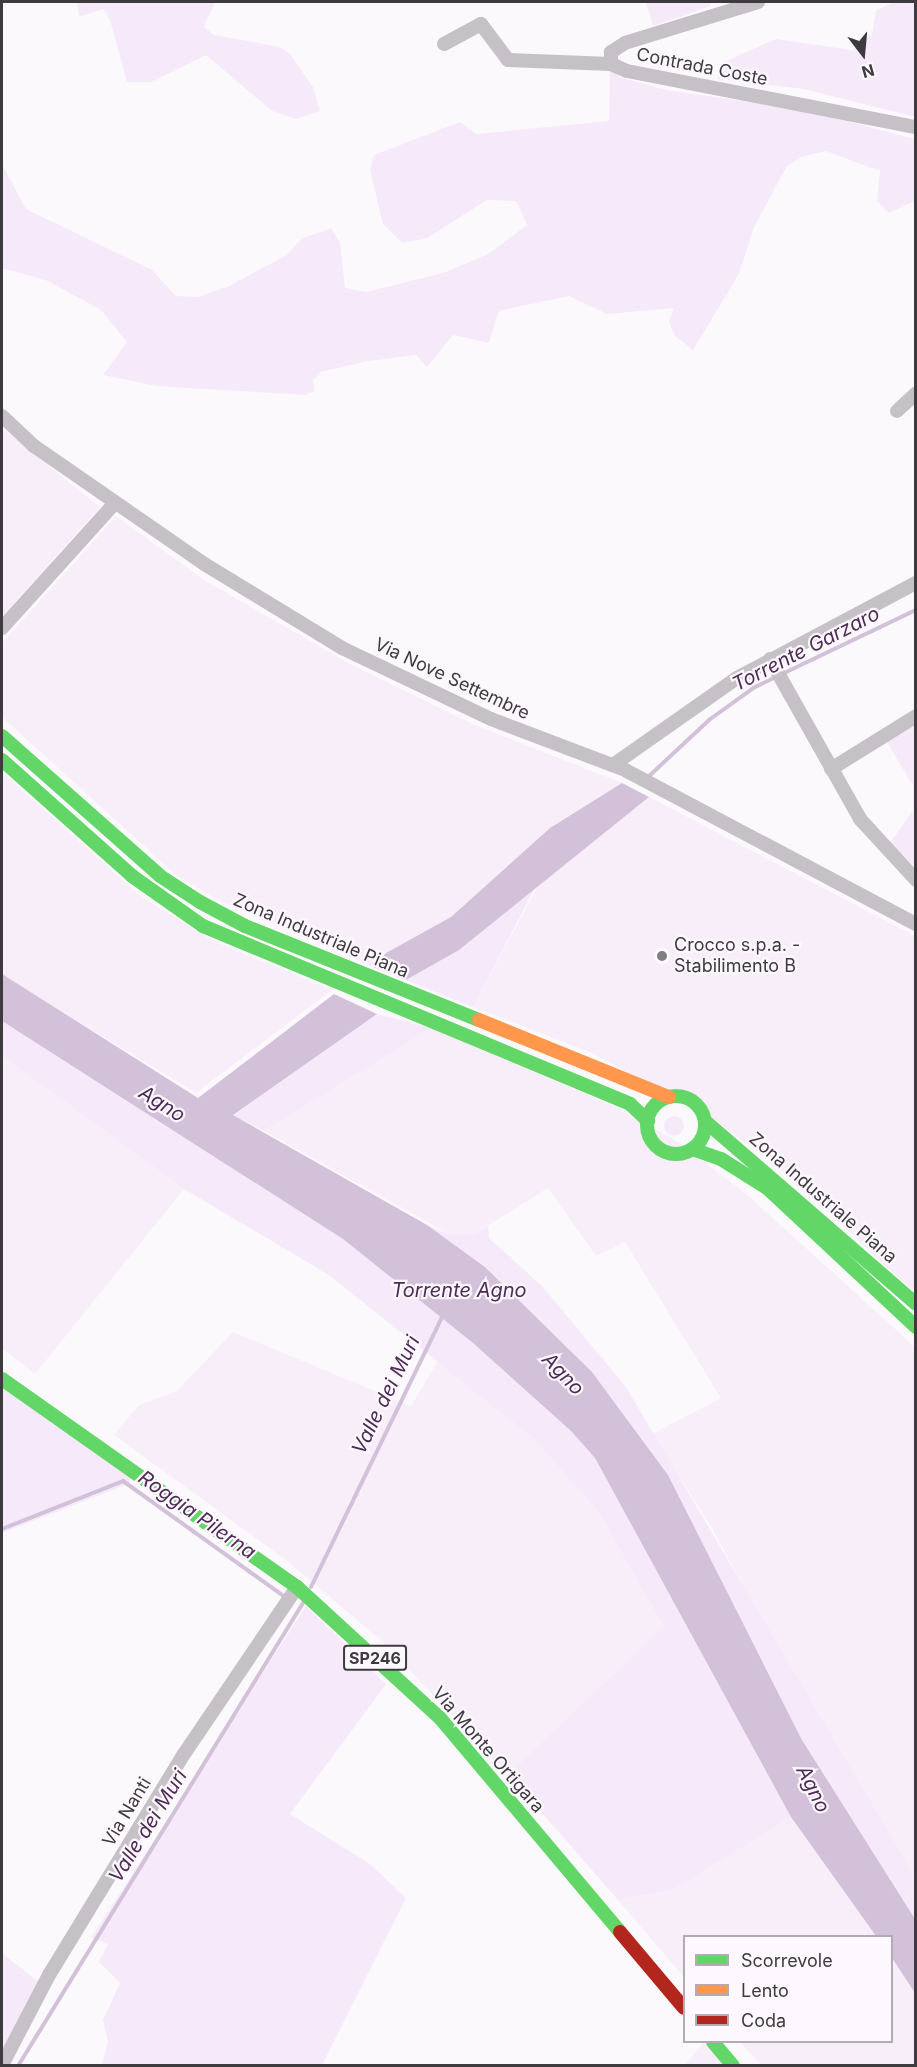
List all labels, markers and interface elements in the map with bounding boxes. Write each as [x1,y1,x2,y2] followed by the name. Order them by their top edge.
[833,24,893,84] north arrow
[635,44,769,90] street label: Contrada Coste
[859,60,877,83] text: N
[728,601,884,697] water label: Torrente Garzaro
[371,634,533,724] street label: Via Nove Settembre
[230,889,412,983] street label: Zona Industriale Piana
[674,935,800,978] place label: Crocco s.p.a. - Stabilimento B
[655,949,669,963] marker: Crocco s.p.a. - Stabilimento B
[134,1081,190,1127] water label: Agno
[745,1128,901,1268] street label: Zona Industriale Piana
[391,1278,527,1302] water label: Torrente Agno
[347,1332,425,1458] water label: Valle dei Muri
[537,1348,589,1400] water label: Agno
[134,1466,260,1564] water label: Roggia Pilerna
[342,1645,408,1671] road number: SP246
[427,1683,549,1817] street label: Via Monte Ortigara
[791,1761,835,1817] water label: Agno
[104,1765,192,1887] water label: Valle dei Muri
[98,1774,156,1850] street label: Via Nanti
[683,1935,893,2043] legend
[741,1950,833,1971] text: Scorrevole
[741,1980,789,2001] text: Lento
[741,2010,786,2031] text: Coda

